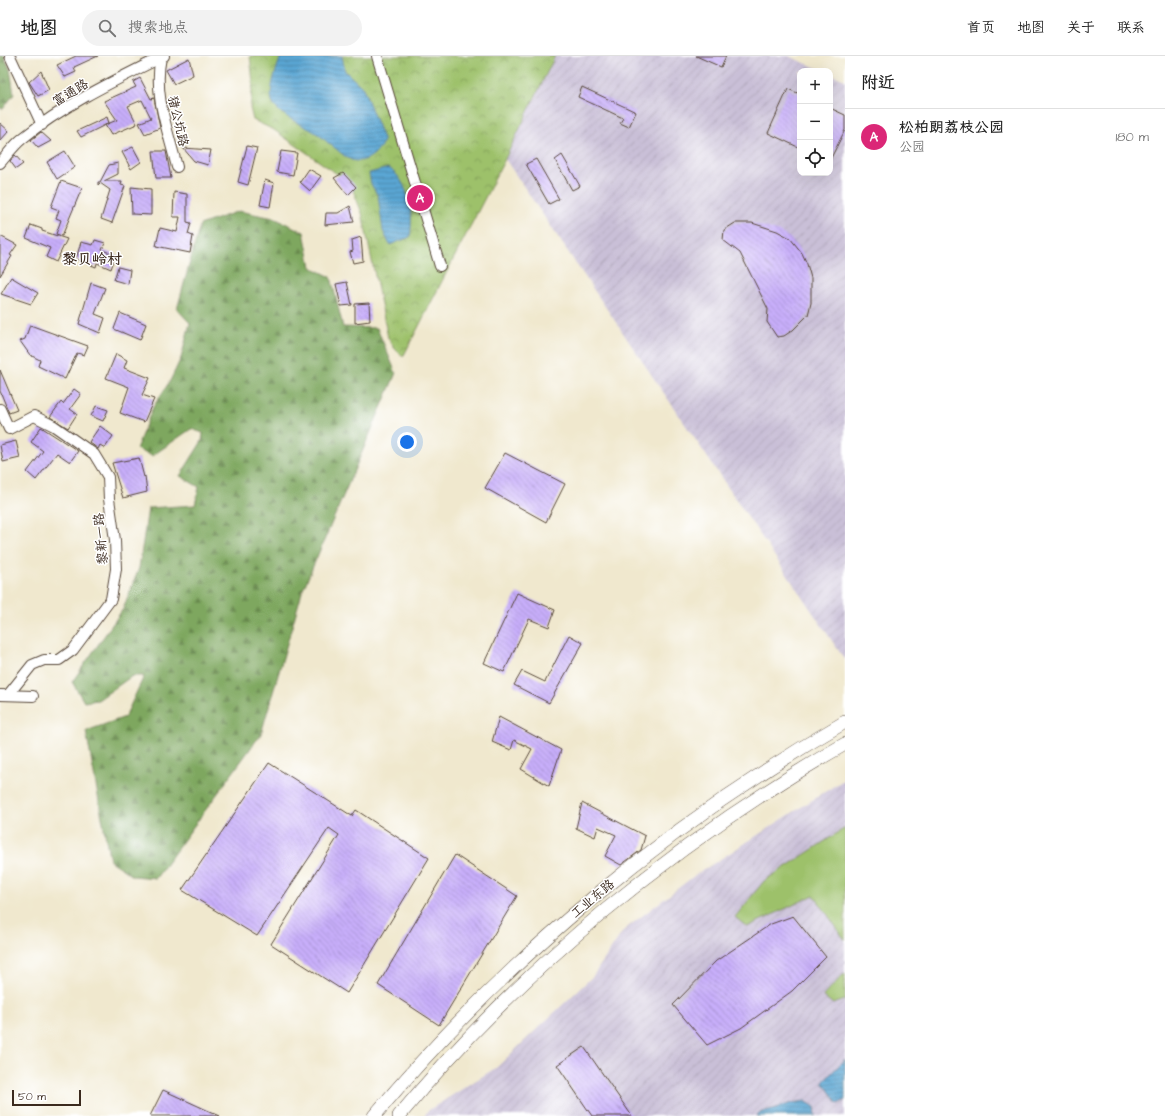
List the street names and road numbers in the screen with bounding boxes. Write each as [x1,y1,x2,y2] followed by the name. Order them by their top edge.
[49,75,92,111] street label: 富通路
[163,94,193,149] street label: 猪公坑路
[90,512,112,566] street label: 黎新一路
[567,875,618,922] street label: 工业东路

